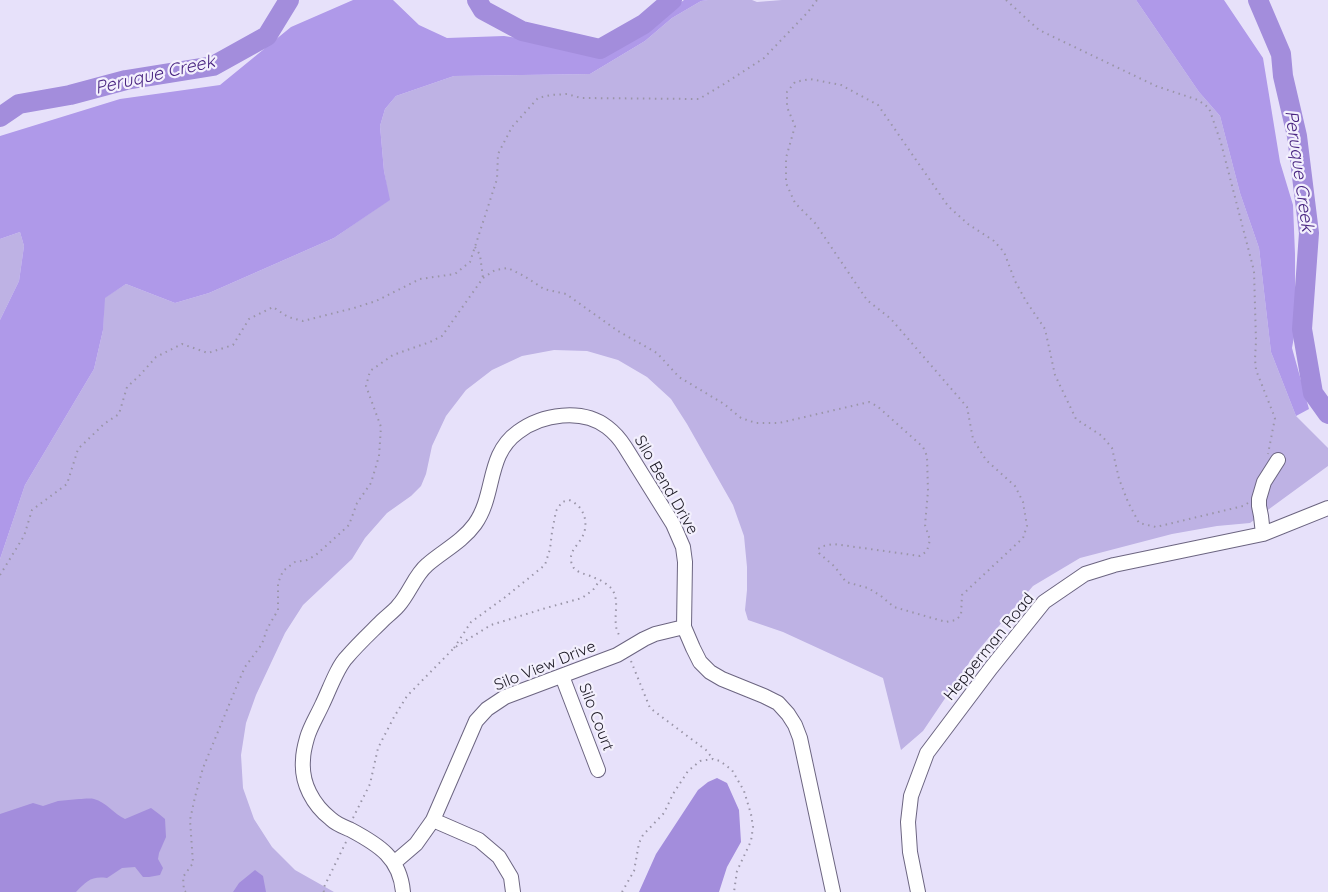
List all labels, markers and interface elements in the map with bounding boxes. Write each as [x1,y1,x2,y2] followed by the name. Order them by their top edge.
[93,51,217,99] water label: Peruque Creek
[1280,109,1318,233] water label: Peruque Creek
[630,432,702,538] street label: Silo Bend Drive
[940,589,1038,705] street label: Hepperman Road
[491,637,599,695] street label: Silo View Drive
[574,681,618,753] street label: Silo Court

